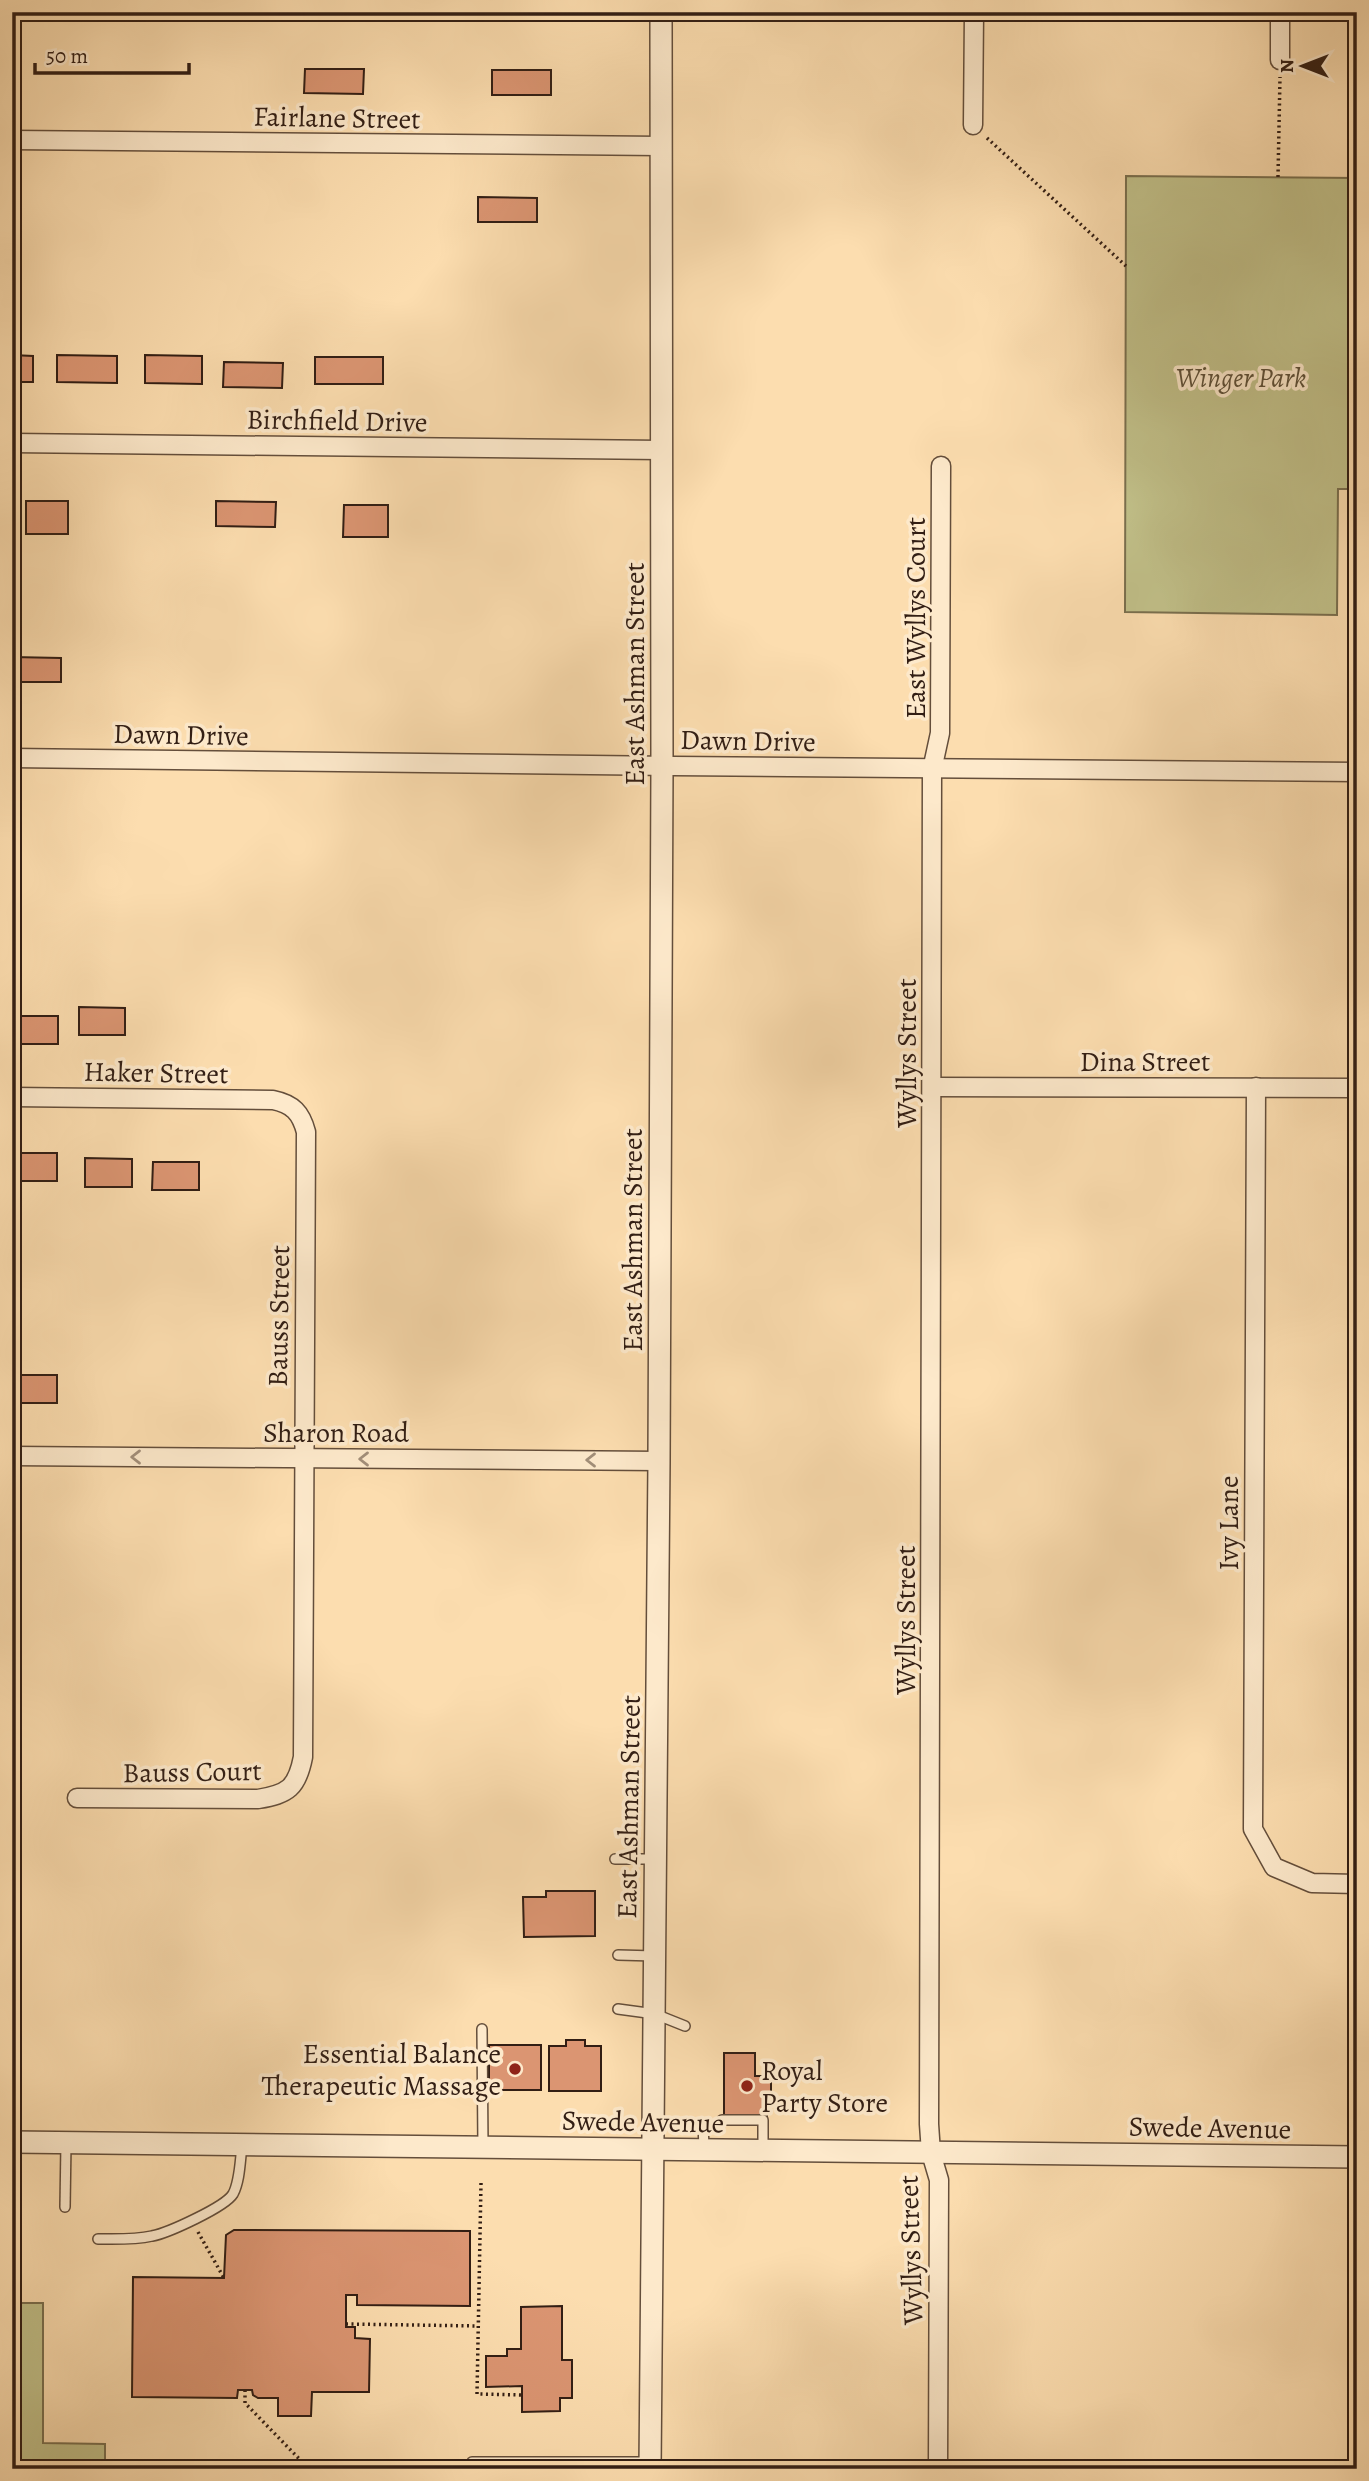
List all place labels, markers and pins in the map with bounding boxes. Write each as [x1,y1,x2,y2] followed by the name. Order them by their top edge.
[262,2035,501,2105] place label: Essential Balance Therapeutic Massage
[761,2052,888,2122] place label: Royal Party Store
[507,2061,523,2077] marker: Essential Balance Therapeutic Massage
[739,2078,755,2094] marker: Royal Party Store

